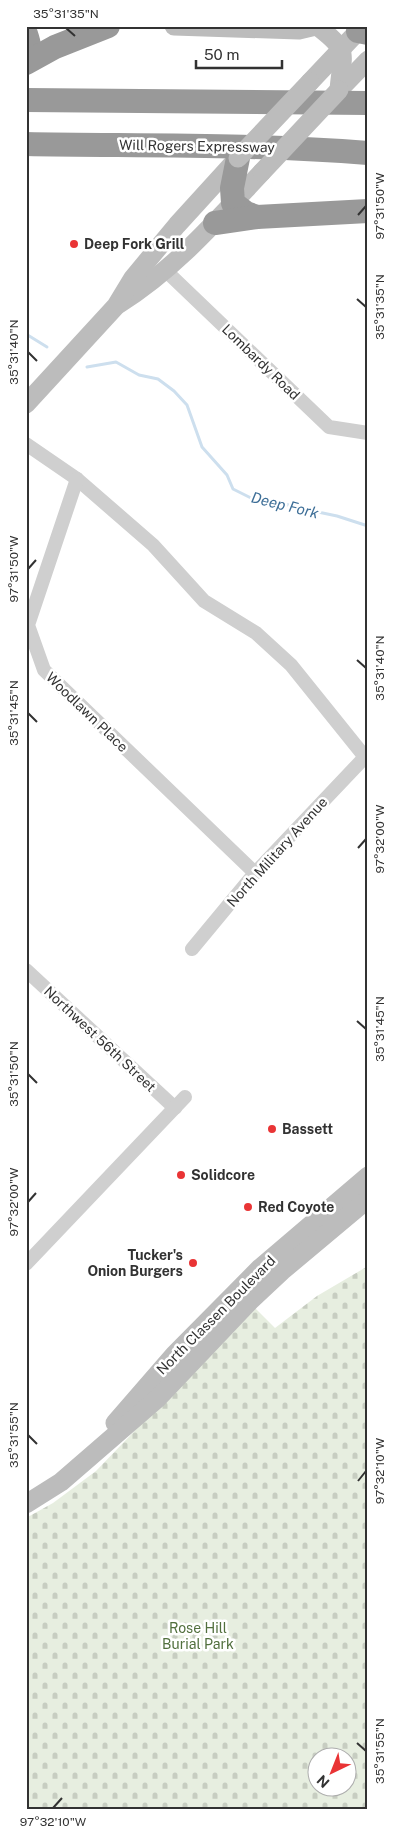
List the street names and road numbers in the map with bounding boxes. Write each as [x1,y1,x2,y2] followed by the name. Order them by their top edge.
[119,137,276,155] street label: Will Rogers Expressway
[219,321,303,403] street label: Lombardy Road
[43,669,131,755] street label: Woodlawn Place
[224,794,330,910] street label: North Military Avenue
[41,983,159,1095] street label: Northwest 56th Street
[153,1252,279,1378] street label: North Classen Boulevard

